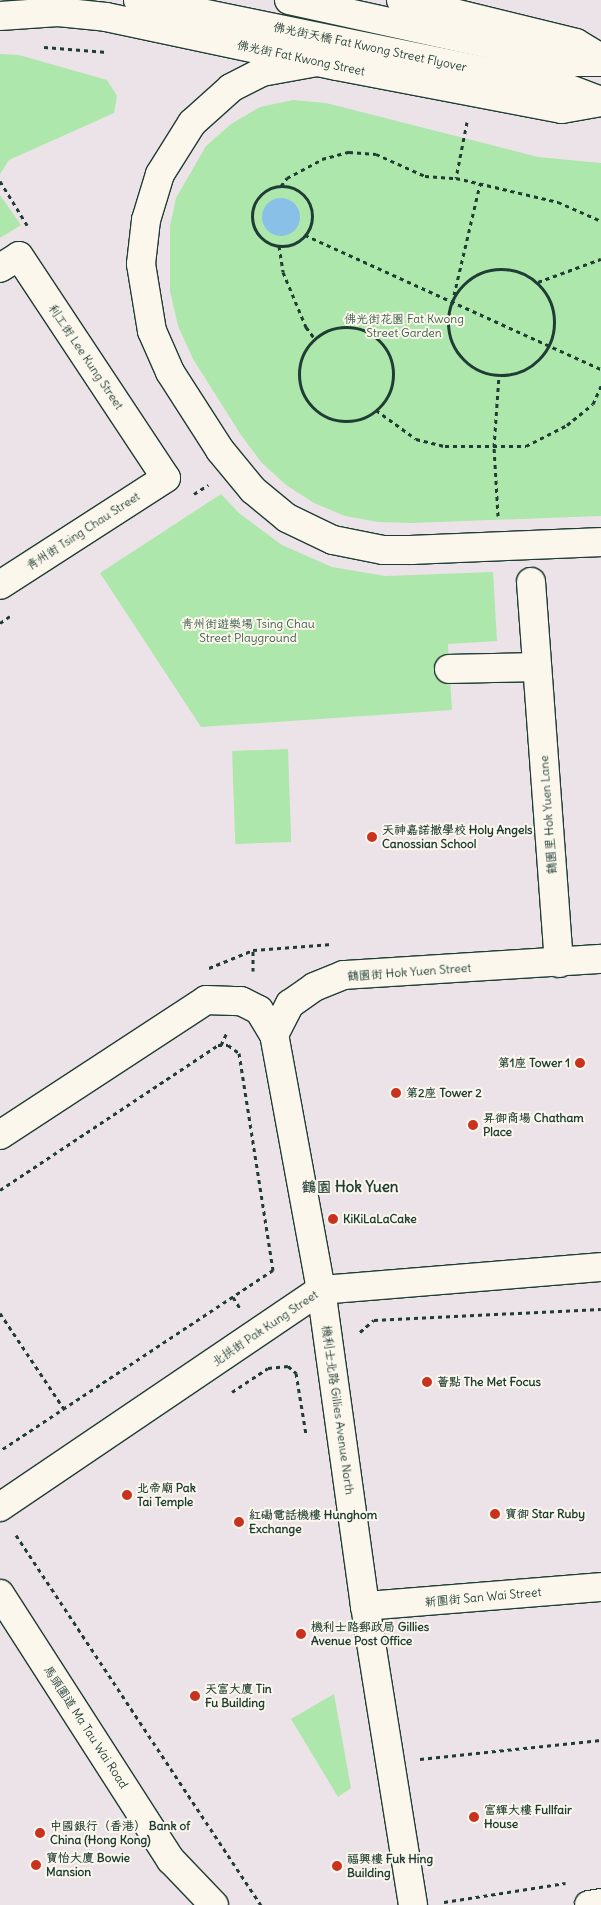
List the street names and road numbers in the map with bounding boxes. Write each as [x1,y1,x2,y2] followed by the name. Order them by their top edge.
[272,19,468,75] street label: 佛光街天橋 Fat Kwong Street Flyover
[236,37,366,79] street label: 佛光街 Fat Kwong Street
[45,302,127,412] street label: 利工街 Lee Kung Street
[24,489,142,573] street label: 青州街 Tsing Chau Street
[537,755,559,875] street label: 鶴園里 Hok Yuen Lane
[346,960,472,984] street label: 鶴園街 Hok Yuen Street
[209,1287,321,1369] street label: 北拱街 Pak Kung Street
[319,1324,357,1496] street label: 機利士北路 Gillies Avenue North
[424,1585,542,1609] street label: 新圍街 San Wai Street
[41,1663,131,1791] street label: 馬頭圍道 Ma Tau Wai Road

